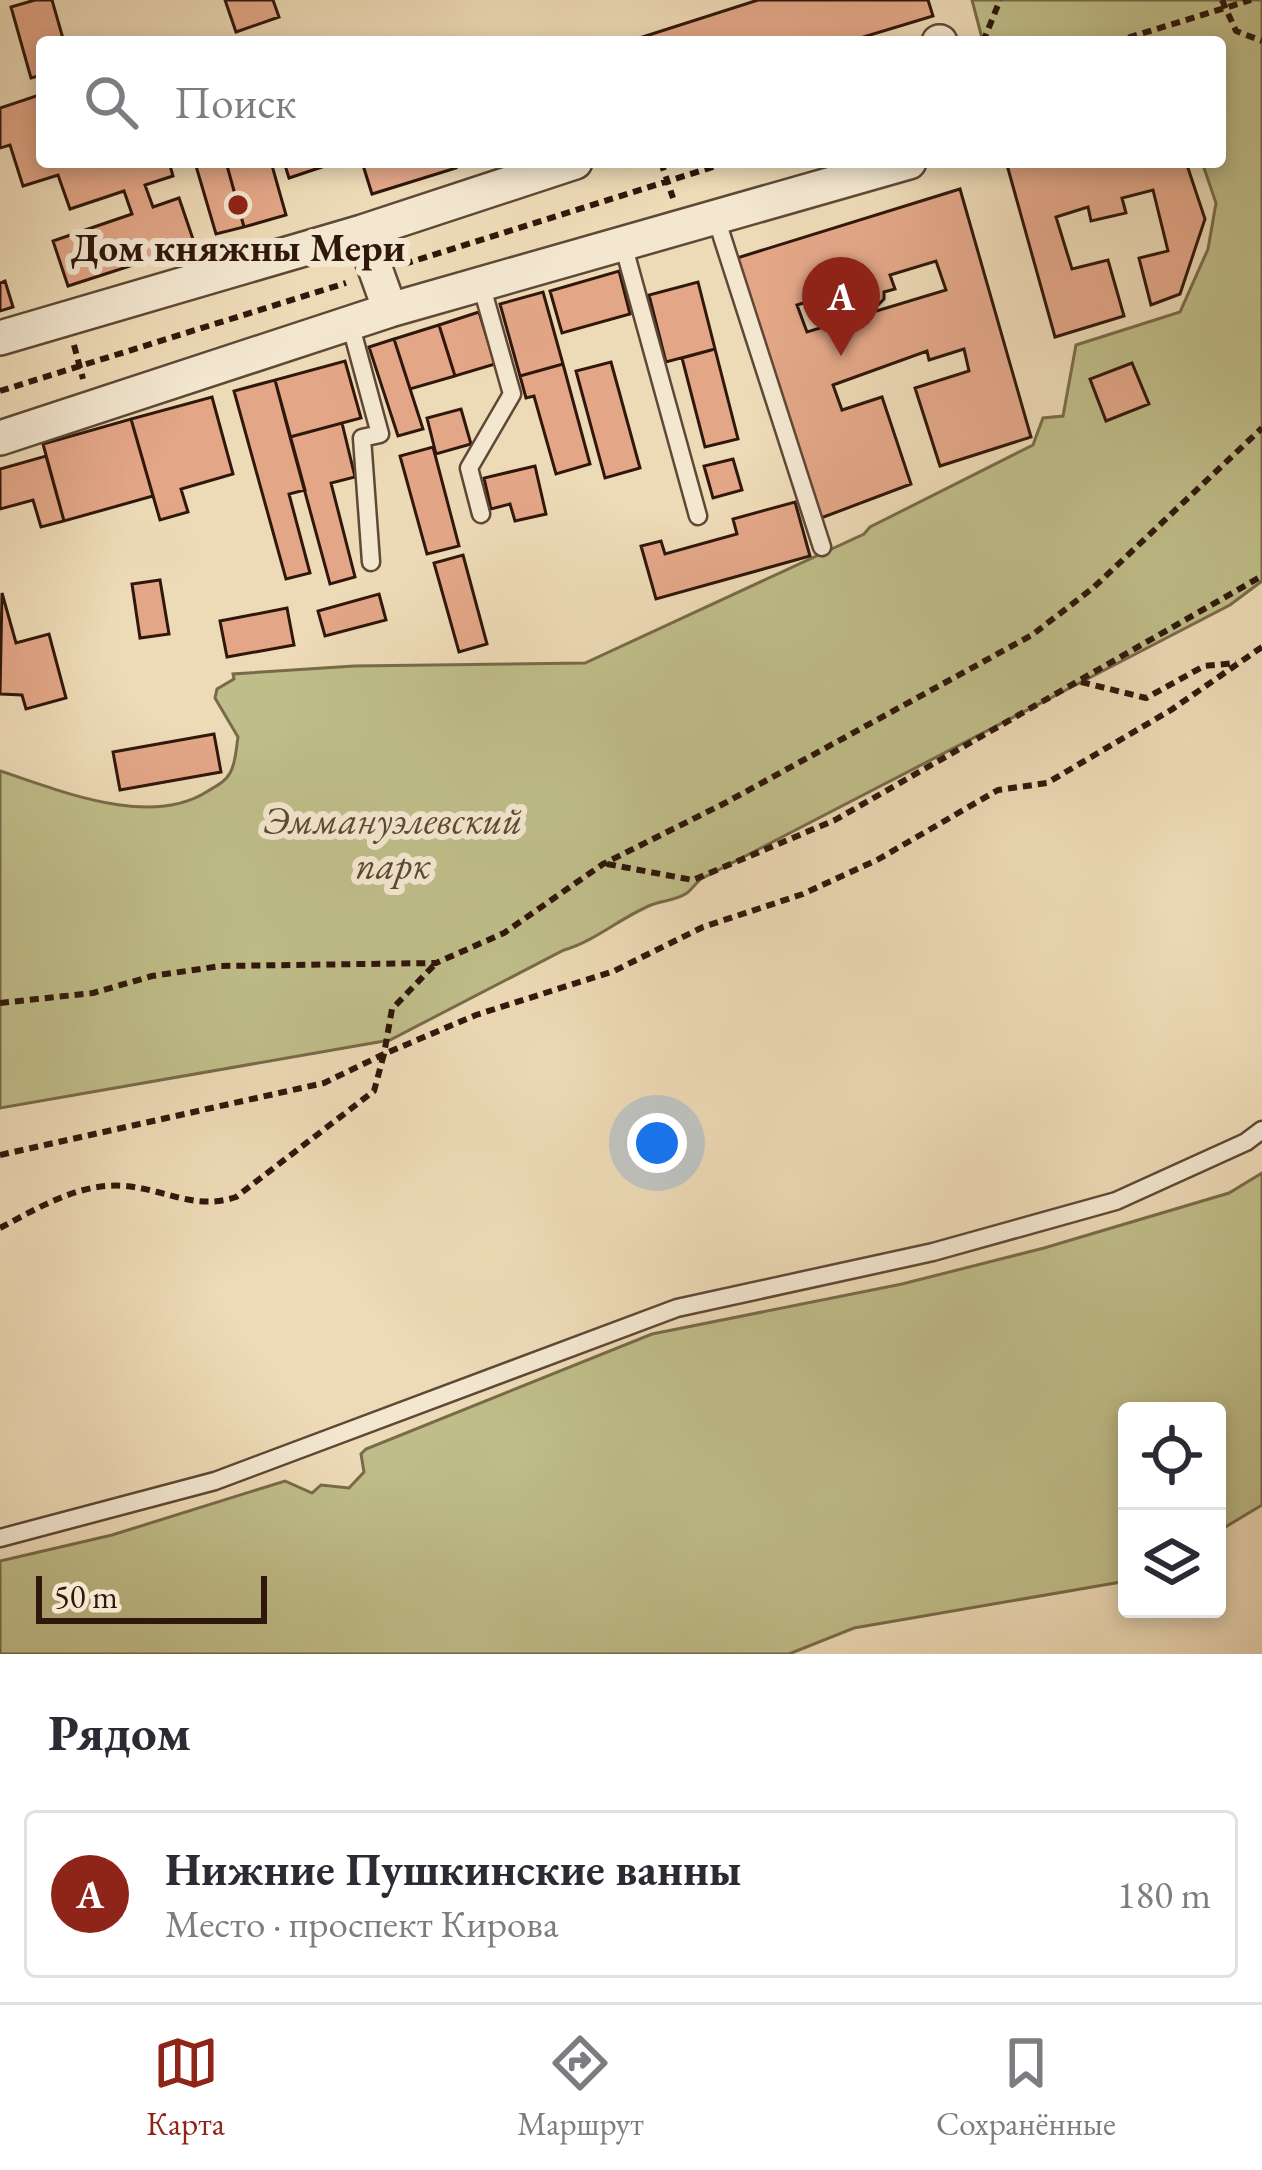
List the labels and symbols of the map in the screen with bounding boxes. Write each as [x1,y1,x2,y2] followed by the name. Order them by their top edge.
[225,192,251,218] marker: Дом княжны Мери
[71,222,405,273] place label: Дом княжны Мери
[802,257,880,356] pin: A
[264,794,522,890] park label: Эммануэлевский парк
[627,1113,687,1173] your location
[36,1570,267,1623] scale bar

